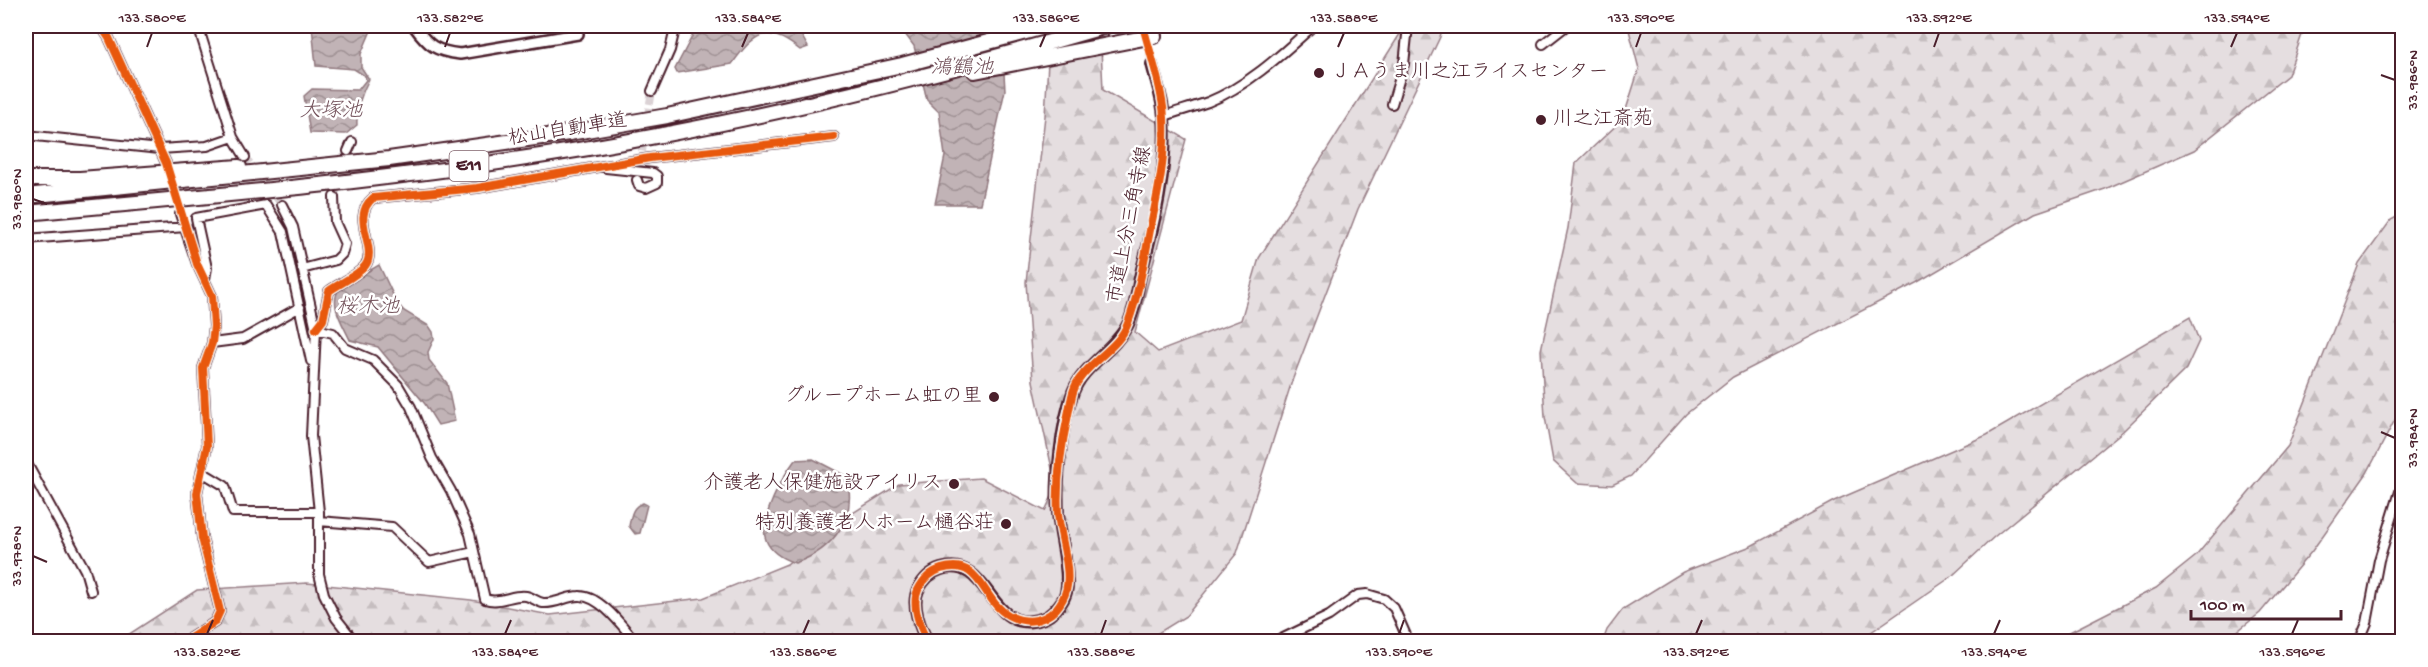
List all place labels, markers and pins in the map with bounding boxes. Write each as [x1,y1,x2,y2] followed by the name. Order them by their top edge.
[1331,61,1609,85] place label: ＪＡうま川之江ライスセンター
[1312,66,1326,80] marker: ＪＡうま川之江ライスセンター
[1553,107,1653,132] place label: 川之江斎苑
[1534,113,1548,127] marker: 川之江斎苑
[784,384,982,409] place label: グループホーム虹の里
[987,390,1001,404] marker: グループホーム虹の里
[703,471,942,496] place label: 介護老人保健施設アイリス
[947,477,961,491] marker: 介護老人保健施設アイリス
[755,511,994,536] place label: 特別養護老人ホーム樋谷荘
[999,517,1013,531] marker: 特別養護老人ホーム樋谷荘

